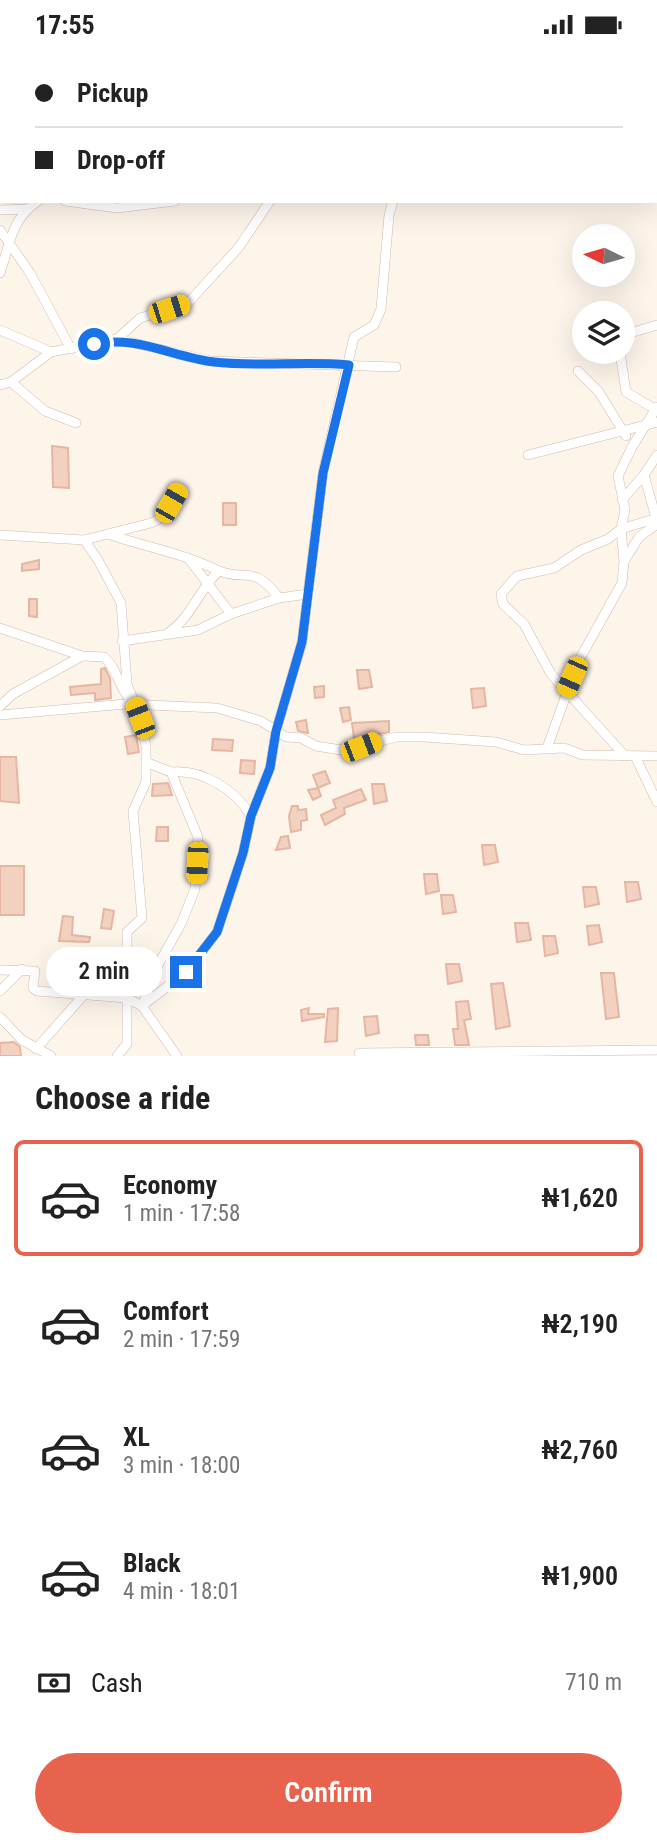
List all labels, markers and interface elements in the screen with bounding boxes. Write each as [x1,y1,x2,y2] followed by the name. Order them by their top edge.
[35,10,95,40] text: 17:55
[77,78,148,108] text: Pickup
[77,145,165,175] text: Drop-off
[572,224,635,287] north arrow
[572,224,635,364] map controls
[146,293,193,325] car
[572,301,635,364] button: layers
[78,328,110,360] route start
[152,480,191,526] car
[554,654,591,700] car
[123,695,158,741] car
[338,730,385,764] car
[186,841,209,885] car
[46,947,162,997] callout: 2 min
[170,956,202,988] route end
[79,958,129,985] text: 2 min
[35,1079,210,1117] text: Choose a ride
[39,1167,102,1230] icon: car
[123,1170,217,1200] text: Economy
[541,1183,618,1213] text: ₦1,620
[123,1200,240,1227] text: 1 min · 17:58
[39,1293,102,1356] icon: car
[123,1296,209,1326] text: Comfort
[541,1309,618,1339] text: ₦2,190
[123,1326,240,1353] text: 2 min · 17:59
[39,1419,102,1482] icon: car
[123,1422,150,1452] text: XL
[541,1435,618,1465] text: ₦2,760
[123,1452,240,1479] text: 3 min · 18:00
[39,1545,102,1608] icon: car
[123,1548,181,1578] text: Black
[541,1561,618,1591] text: ₦1,900
[123,1578,240,1605] text: 4 min · 18:01
[35,1664,73,1702] icon: cash
[91,1668,143,1698] text: Cash
[565,1669,622,1696] text: 710 m
[35,1753,622,1833] button: Confirm

